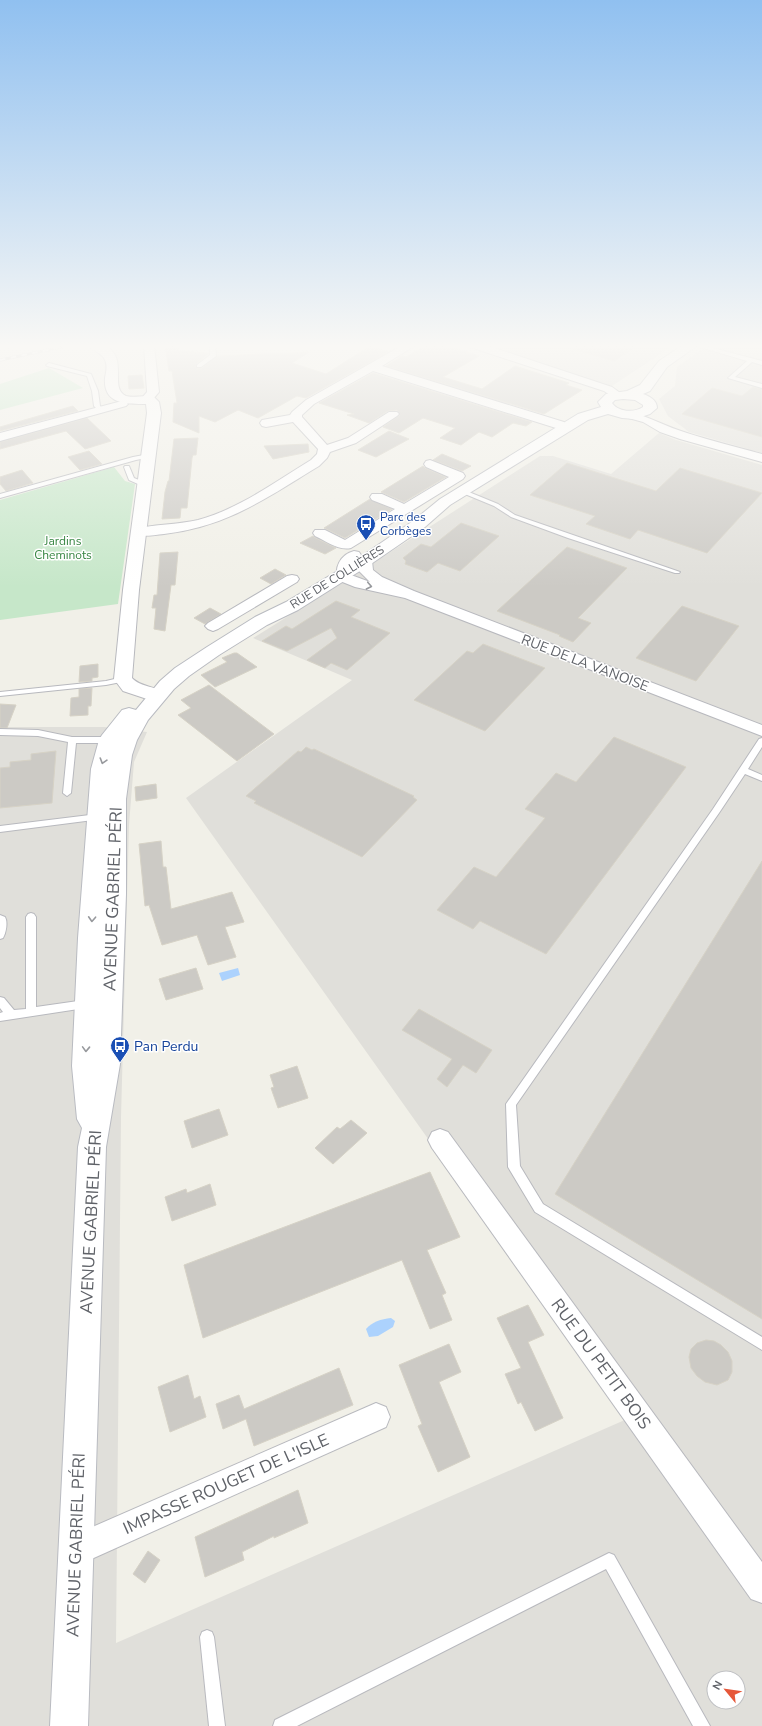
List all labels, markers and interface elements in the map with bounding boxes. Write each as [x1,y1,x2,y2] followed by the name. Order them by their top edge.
[380,509,431,539] place label: Parc des Corbèges
[355,513,377,541] bus stop icon: Parc des Corbèges
[34,533,92,563] park label: Jardins Cheminots
[287,542,387,612] street label: RUE DE COLLIÈRES
[366,581,372,590] one-way arrow
[519,630,651,696] street label: RUE DE LA VANOISE
[99,758,108,765] one-way arrow
[98,807,128,991] street label: AVENUE GABRIEL PÉRI
[87,916,96,922] one-way arrow
[109,1035,131,1063] bus stop icon: Pan Perdu
[134,1037,198,1056] place label: Pan Perdu
[82,1046,90,1052] one-way arrow
[75,1129,107,1315] street label: AVENUE GABRIEL PÉRI
[546,1294,656,1434] street label: RUE DU PETIT BOIS
[119,1428,333,1540] street label: IMPASSE ROUGET DE L'ISLE
[61,1453,91,1637] street label: AVENUE GABRIEL PÉRI
[706,1670,746,1710] north arrow
[709,1678,726,1693] text: N

